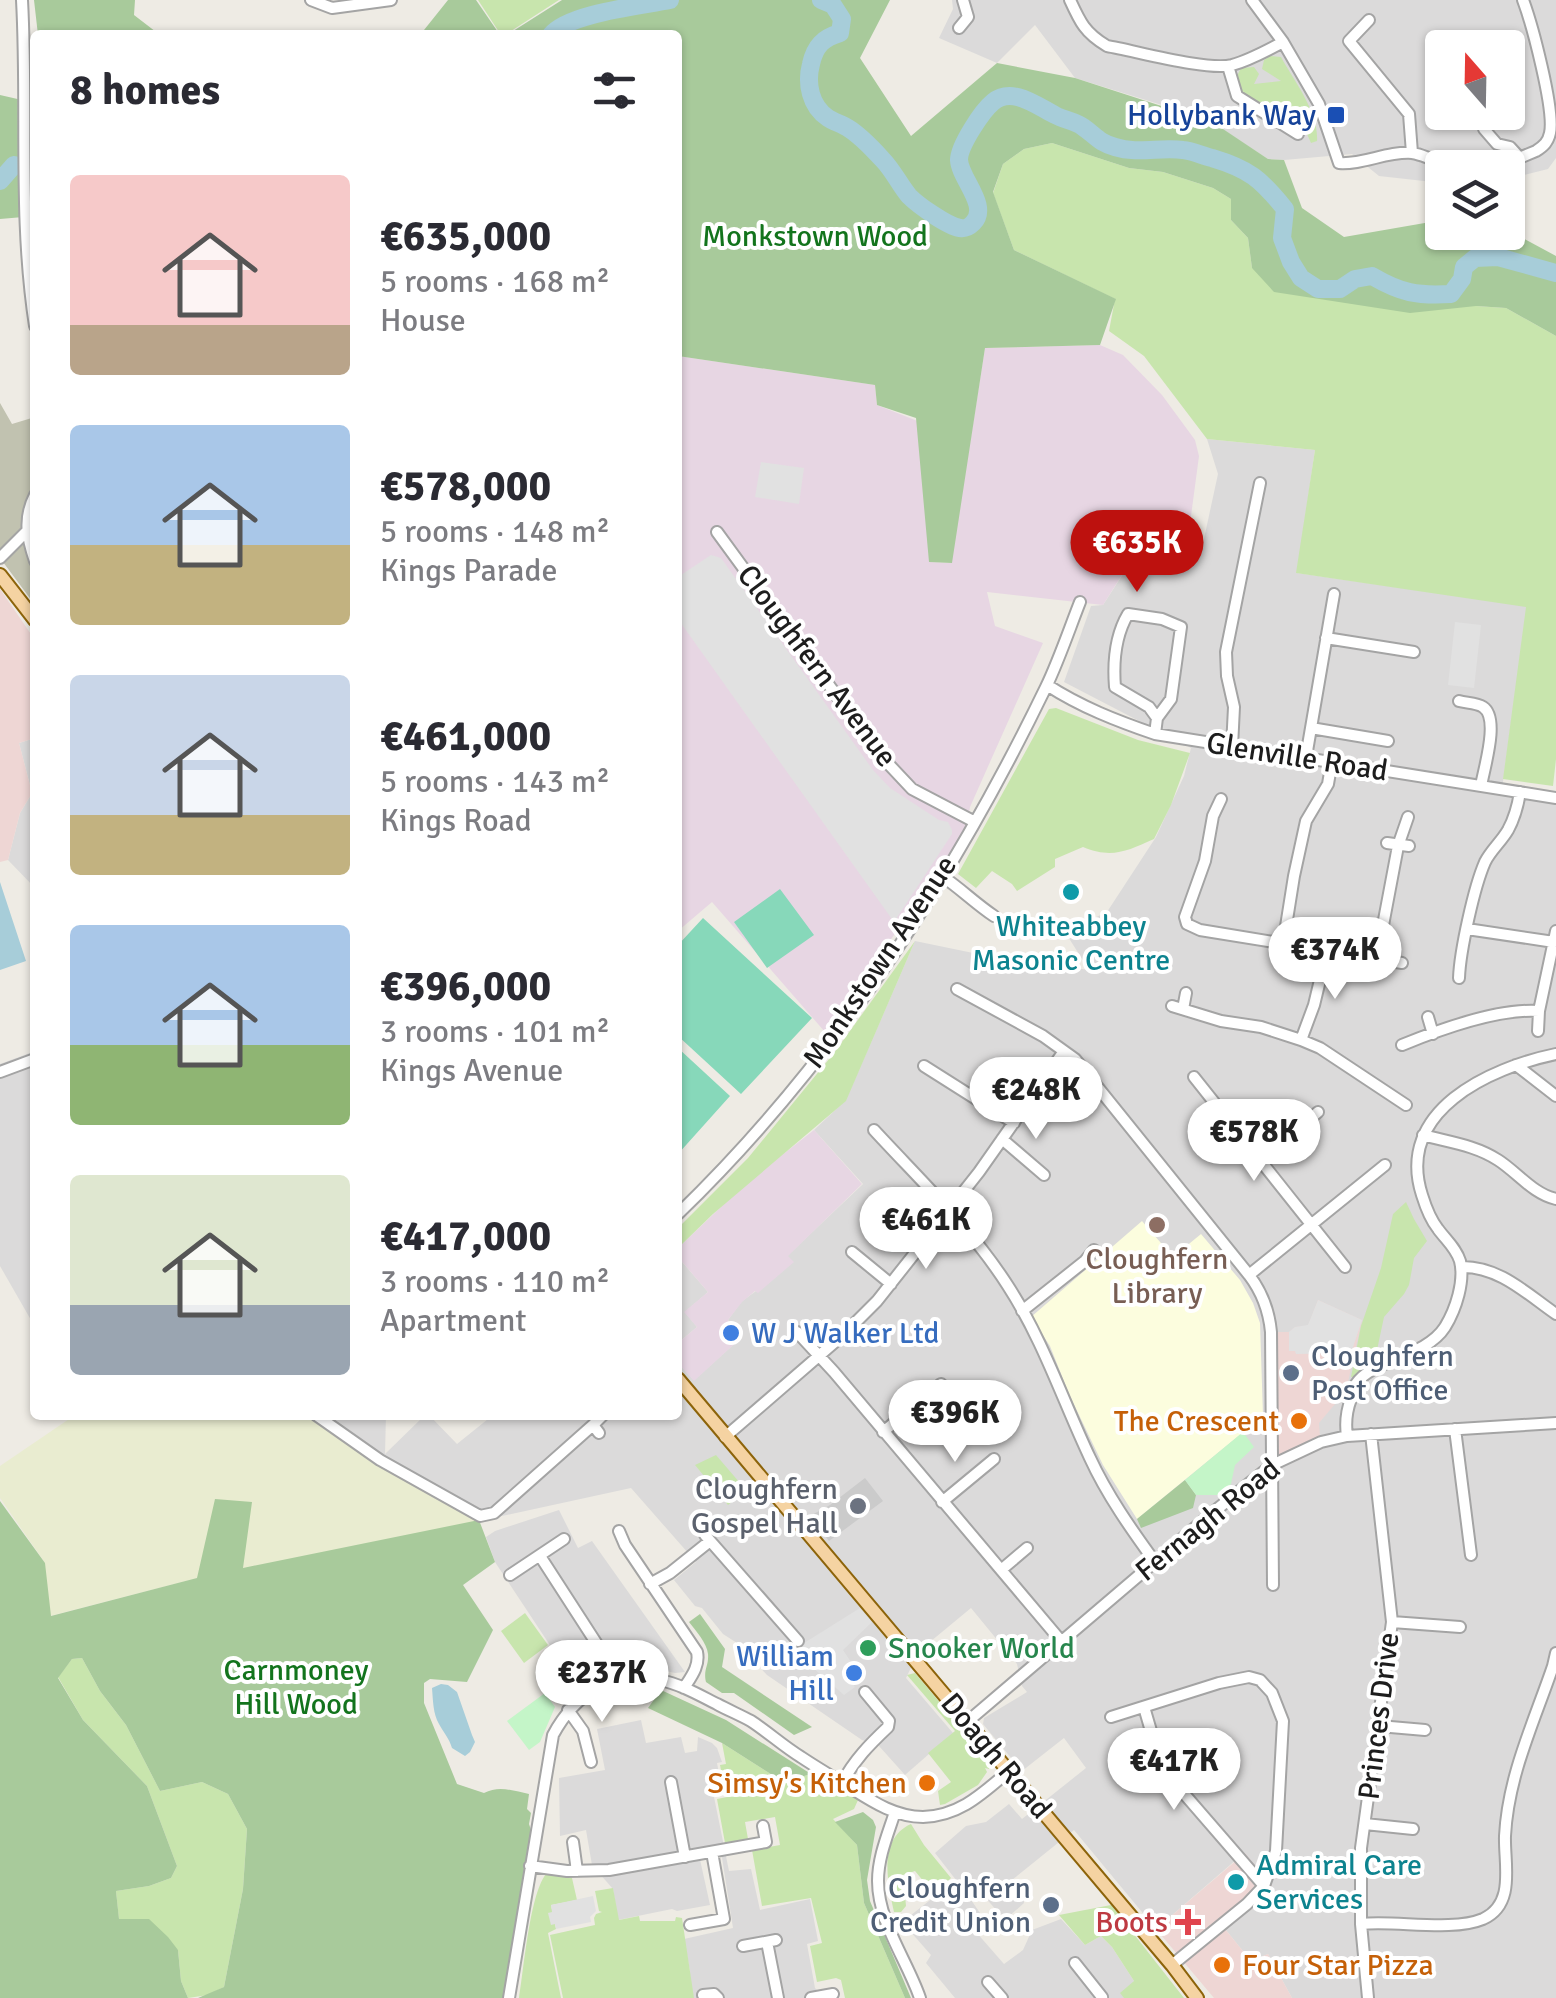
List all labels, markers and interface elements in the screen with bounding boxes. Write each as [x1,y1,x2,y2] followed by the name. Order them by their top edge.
[1425,30,1525,130] north arrow
[1425,30,1525,250] map controls
[587,63,642,118] icon: filters
[70,65,220,116] text: 8 homes
[1127,97,1316,134] place label: Hollybank Way
[1325,104,1347,126] marker: Hollybank Way
[1425,150,1525,250] button: layers
[380,211,551,262] text: €635,000
[150,215,270,335] icon: home
[702,218,928,255] park label: Monkstown Wood
[380,262,610,301] text: 5 rooms · 168 m²
[380,301,466,340] text: House
[380,461,551,512] text: €578,000
[150,465,270,585] icon: home
[1067,510,1207,595] pin: €635K
[380,512,610,551] text: 5 rooms · 148 m²
[1093,523,1181,562] text: €635K
[380,551,557,590] text: Kings Parade
[729,558,905,774] street label: Cloughfern Avenue
[380,711,551,762] text: €461,000
[150,715,270,835] icon: home
[1204,724,1390,790] street label: Glenville Road
[380,762,610,801] text: 5 rooms · 143 m²
[380,801,532,840] text: Kings Road
[795,849,965,1075] street label: Monkstown Avenue
[1060,881,1082,903] marker: Whiteabbey Masonic Centre
[972,908,1170,979] place label: Whiteabbey Masonic Centre
[1265,917,1405,1002] pin: €374K
[1291,930,1379,969] text: €374K
[380,961,551,1012] text: €396,000
[150,965,270,1085] icon: home
[380,1012,610,1051] text: 3 rooms · 101 m²
[380,1051,563,1090] text: Kings Avenue
[966,1057,1106,1142] pin: €248K
[992,1070,1080,1109] text: €248K
[1184,1099,1324,1184] pin: €578K
[1210,1112,1298,1151] text: €578K
[856,1187,996,1272] pin: €461K
[882,1200,970,1239] text: €461K
[380,1211,551,1262] text: €417,000
[1146,1214,1168,1236] marker: Cloughfern Library
[150,1215,270,1335] icon: home
[1086,1241,1229,1312] place label: Cloughfern Library
[380,1262,610,1301] text: 3 rooms · 110 m²
[380,1301,527,1340] text: Apartment
[751,1315,939,1352] place label: W J Walker Ltd
[720,1322,742,1344] marker: W J Walker Ltd
[1311,1338,1454,1409] place label: Cloughfern Post Office
[1280,1362,1302,1384] marker: Cloughfern Post Office
[885,1380,1025,1465] pin: €396K
[911,1393,999,1432] text: €396K
[1114,1403,1279,1440] place label: The Crescent
[1288,1410,1310,1432] marker: The Crescent
[1128,1450,1288,1590] street label: Fernagh Road
[691,1471,838,1542] place label: Cloughfern Gospel Hall
[847,1495,869,1517] marker: Cloughfern Gospel Hall
[888,1630,1075,1667] place label: Snooker World
[1350,1630,1408,1802] street label: Princes Drive
[857,1637,879,1659] marker: Snooker World
[736,1638,834,1709] place label: William Hill
[532,1640,672,1725] pin: €237K
[223,1652,369,1723] park label: Carnmoney Hill Wood
[558,1653,646,1692] text: €237K
[843,1662,865,1684] marker: William Hill
[933,1685,1059,1827] street label: Doagh Road
[1104,1728,1244,1813] pin: €417K
[1130,1741,1218,1780] text: €417K
[707,1765,907,1802] place label: Simsy's Kitchen
[916,1772,938,1794] marker: Simsy's Kitchen
[1256,1847,1422,1918] place label: Admiral Care Services
[870,1870,1031,1941] place label: Cloughfern Credit Union
[1225,1871,1247,1893] marker: Admiral Care Services
[1040,1894,1062,1916] marker: Cloughfern Credit Union
[1095,1904,1168,1941] place label: Boots
[1177,1911,1199,1933] marker: Boots
[1242,1947,1434,1984] place label: Four Star Pizza
[1211,1954,1233,1976] marker: Four Star Pizza

